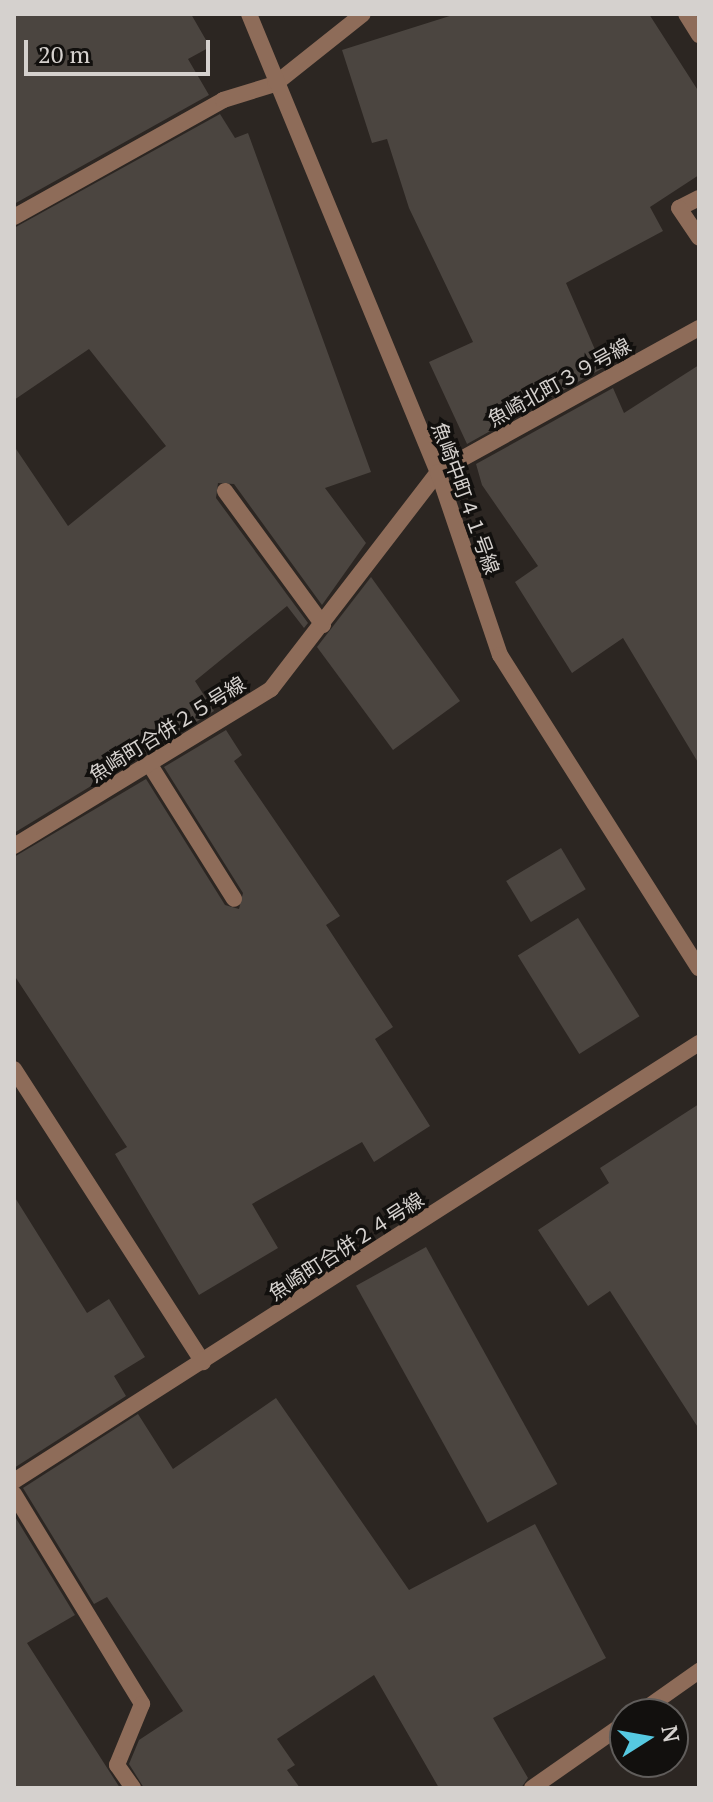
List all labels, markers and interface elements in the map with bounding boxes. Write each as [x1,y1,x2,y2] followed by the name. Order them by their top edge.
[28,24,214,74] scale bar
[38,38,90,70] text: 20 m
[483,333,635,431] street label: 魚崎北町３９号線
[427,419,505,577] street label: 魚崎中町４１号線
[84,671,250,787] street label: 魚崎町合併２５号線
[264,1187,428,1305] street label: 魚崎町合併２４号線
[609,1698,689,1778] north arrow
[655,1723,687,1745] text: N

